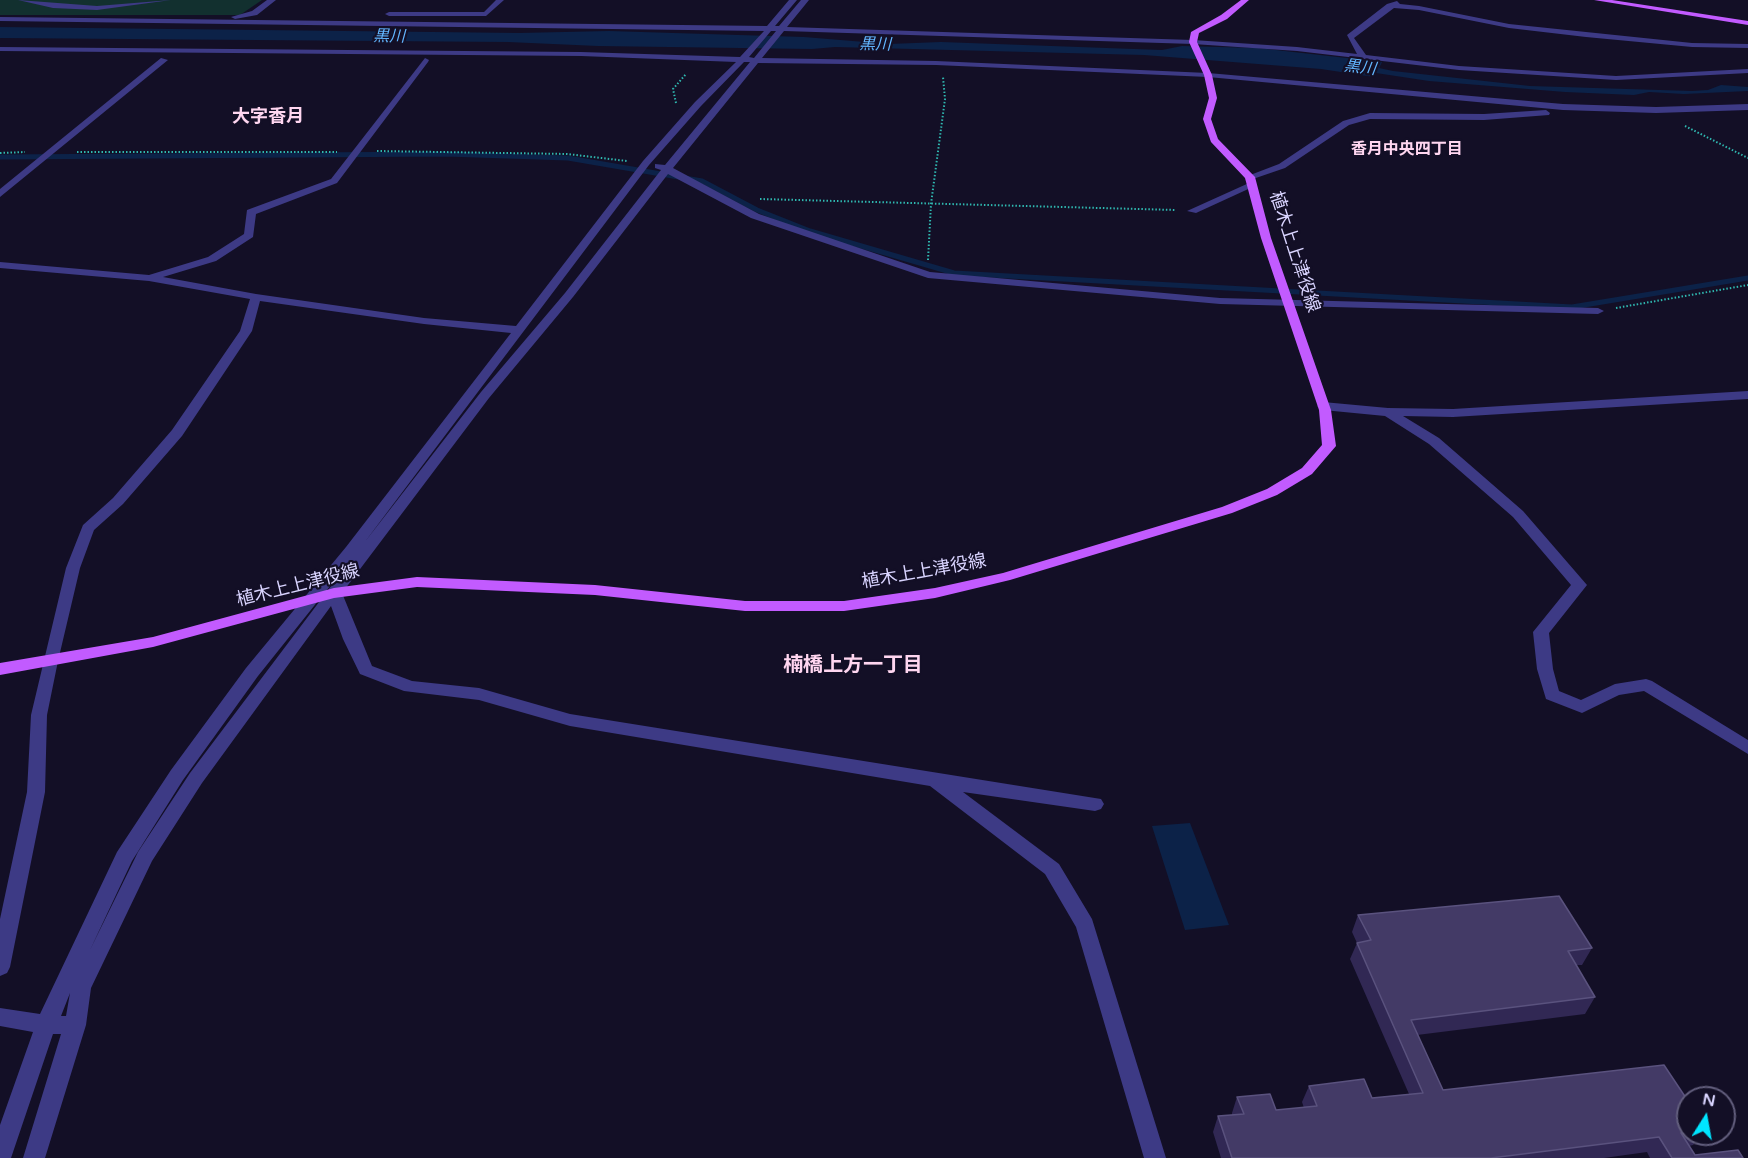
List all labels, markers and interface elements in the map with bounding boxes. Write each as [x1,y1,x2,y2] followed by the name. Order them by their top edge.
[373,27,405,47] water label: 黒川
[859,35,891,55] water label: 黒川
[1343,57,1377,79] water label: 黒川
[232,106,304,128] district label: 大字香月
[1351,140,1463,160] district label: 香月中央四丁目
[1264,189,1324,315] street label: 植木上上津役線
[860,550,988,594] street label: 植木上上津役線
[234,560,362,612] street label: 植木上上津役線
[783,654,923,678] district label: 楠橋上方一丁目
[1676,1086,1736,1146] north arrow
[1701,1089,1717,1111] text: N

